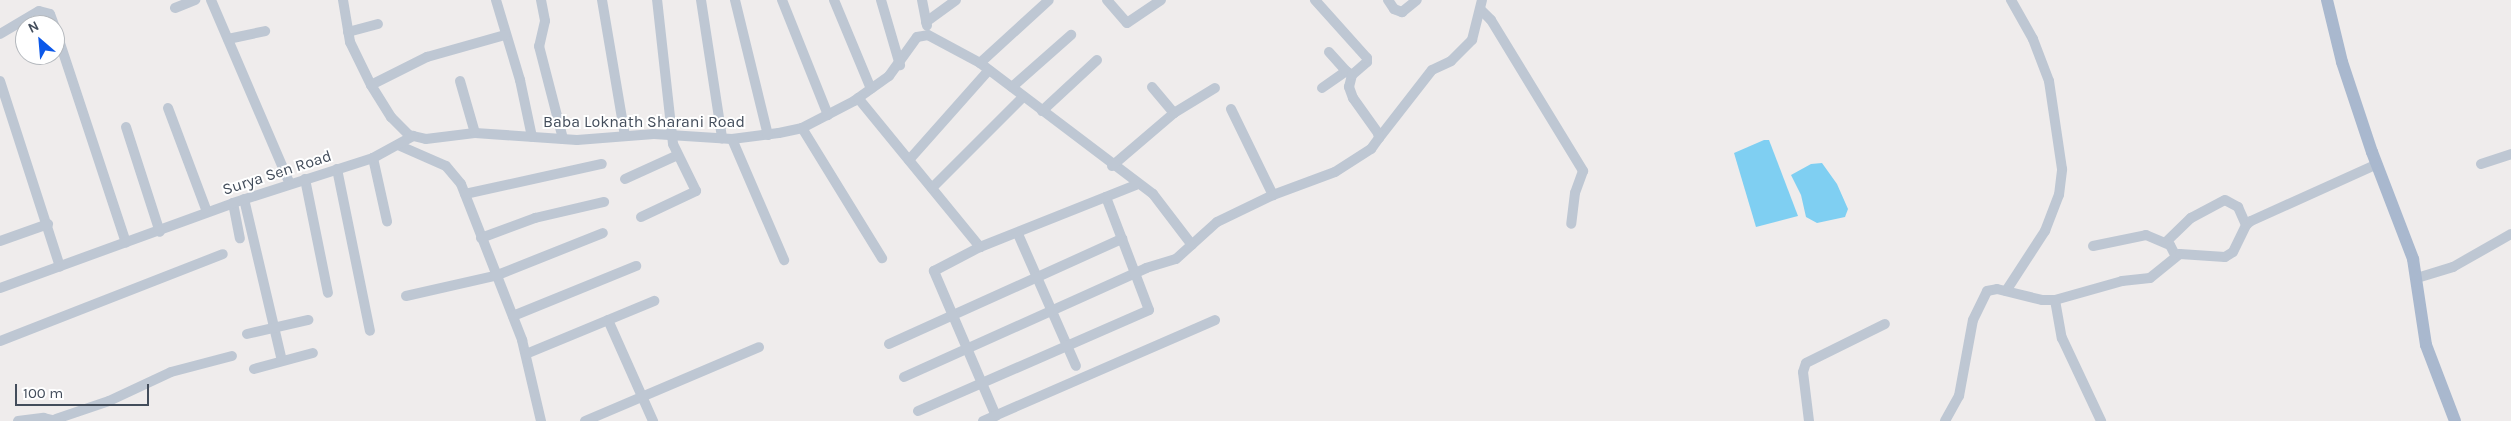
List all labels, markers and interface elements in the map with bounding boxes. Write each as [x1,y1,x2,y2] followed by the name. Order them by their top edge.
[15,15,65,65] north arrow
[25,17,42,37] text: N
[543,112,745,132] street label: Baba Loknath Sharani Road
[220,146,334,200] street label: Surya Sen Road
[18,374,151,406] scale bar
[23,384,63,402] text: 100 m

